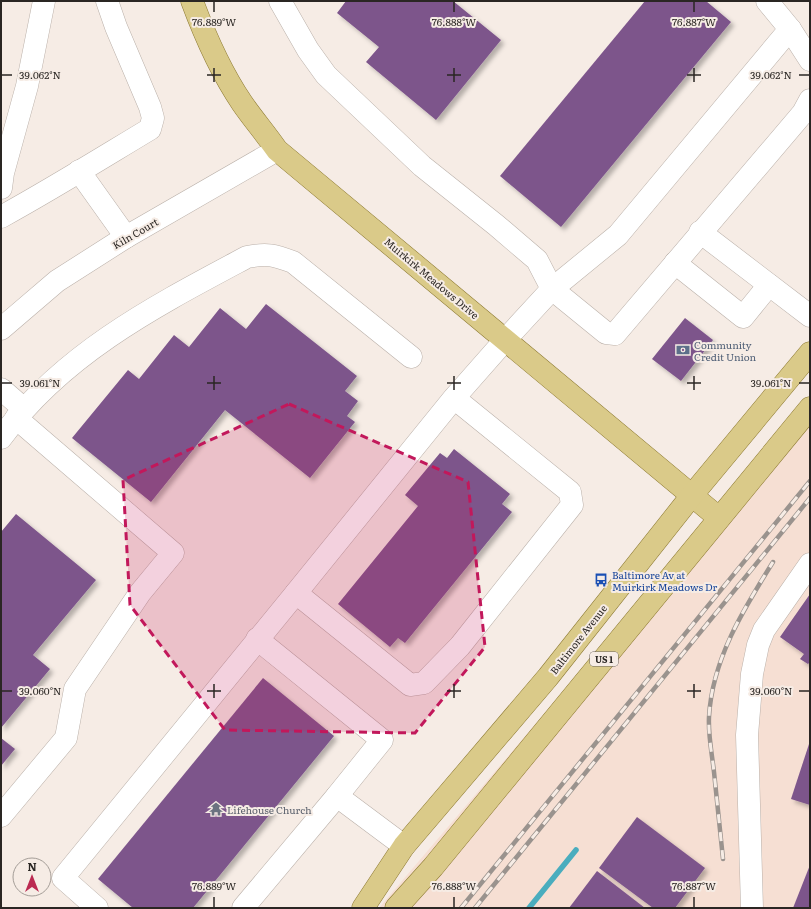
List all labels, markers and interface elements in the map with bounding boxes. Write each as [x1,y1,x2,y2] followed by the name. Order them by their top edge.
[192,14,236,29] text: 76.889°W
[432,14,476,29] text: 76.888°W
[672,14,716,29] text: 76.887°W
[19,67,61,82] text: 39.062°N
[750,67,792,82] text: 39.062°N
[109,214,161,252] street label: Kiln Court
[382,234,482,322] street label: Muirkirk Meadows Drive
[694,337,757,364] place label: Community Credit Union
[675,342,691,358] bank icon: Community Credit Union
[20,375,60,390] text: 39.061°N
[751,375,791,390] text: 39.061°N
[612,567,718,594] place label: Baltimore Av at Muirkirk Meadows Dr
[593,572,609,588] bus stop icon: Baltimore Av at Muirkirk Meadows Dr
[546,601,610,677] street label: Baltimore Avenue
[590,652,618,666] road number: US 1
[19,683,61,698] text: 39.060°N
[750,683,792,698] text: 39.060°N
[208,801,224,817] temple icon: Lifehouse Church
[227,802,312,817] place label: Lifehouse Church
[12,857,52,897] north arrow
[27,858,37,874] text: N
[192,878,236,893] text: 76.889°W
[432,878,476,893] text: 76.888°W
[672,878,716,893] text: 76.887°W

